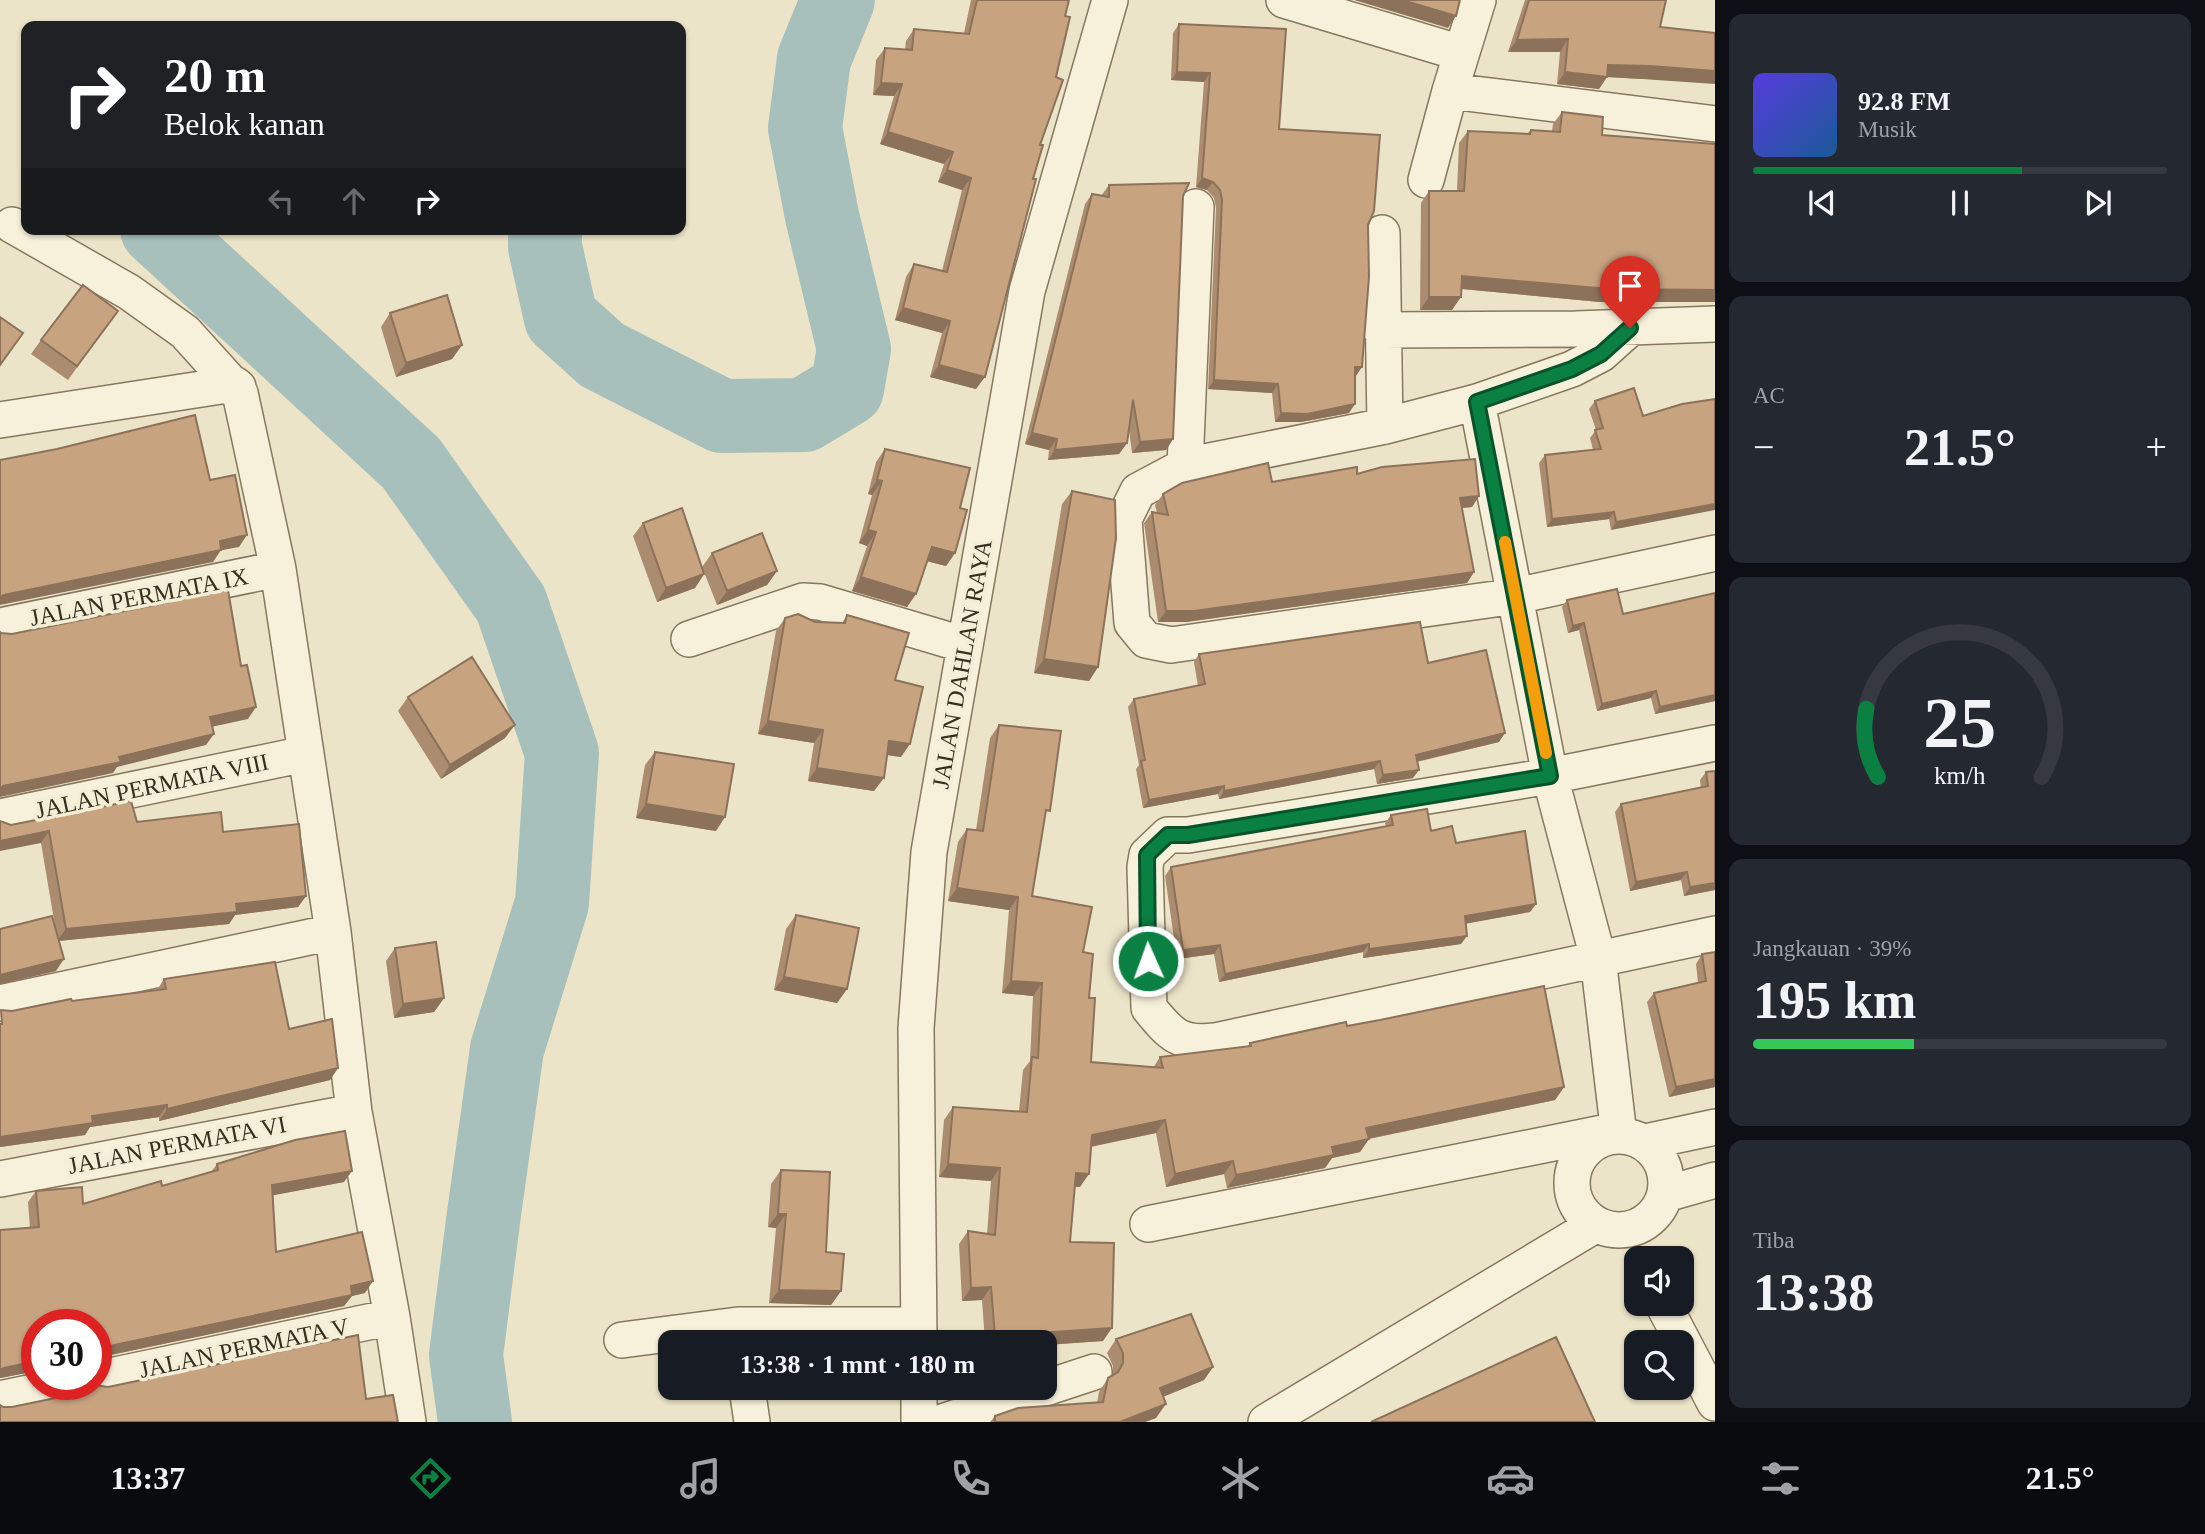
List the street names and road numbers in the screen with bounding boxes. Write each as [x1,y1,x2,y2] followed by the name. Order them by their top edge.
[927,537,997,791] street label: JALAN DAHLAN RAYA
[28,563,250,631] street label: JALAN PERMATA IX
[33,749,271,823] street label: JALAN PERMATA VIII
[66,1111,288,1179] street label: JALAN PERMATA VI
[137,1313,352,1383] street label: JALAN PERMATA V

